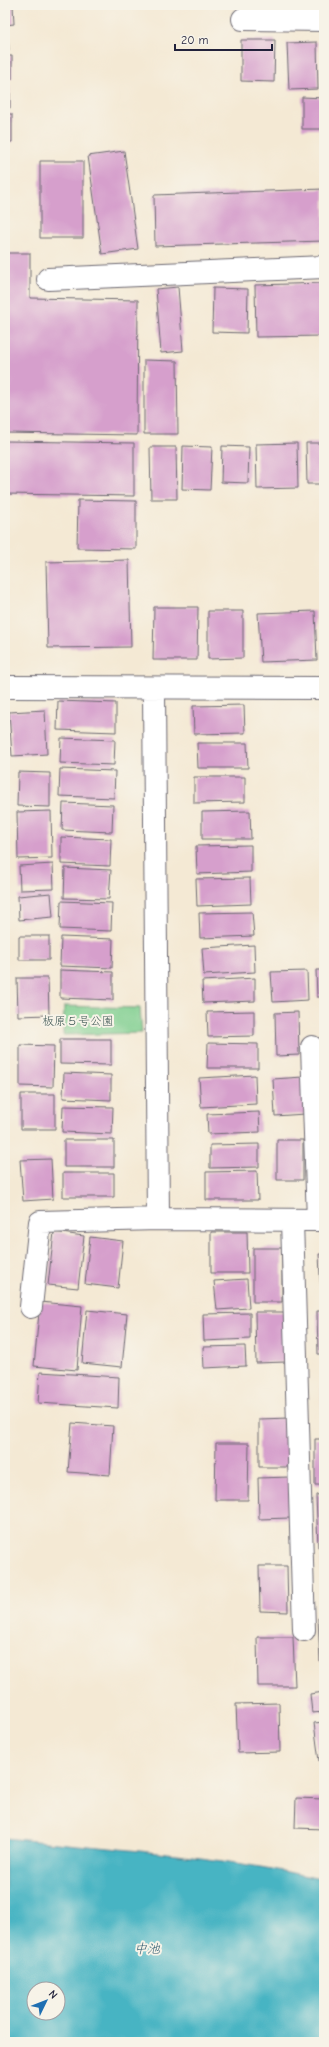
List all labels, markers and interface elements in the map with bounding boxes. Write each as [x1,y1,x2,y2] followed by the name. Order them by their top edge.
[175,26,272,52] scale bar
[181,33,209,47] text: 20 m
[42,1014,114,1028] park label: 板原５号公園
[134,1941,161,1956] water label: 中池
[26,1981,66,2021] north arrow
[46,1987,60,2002] text: N

